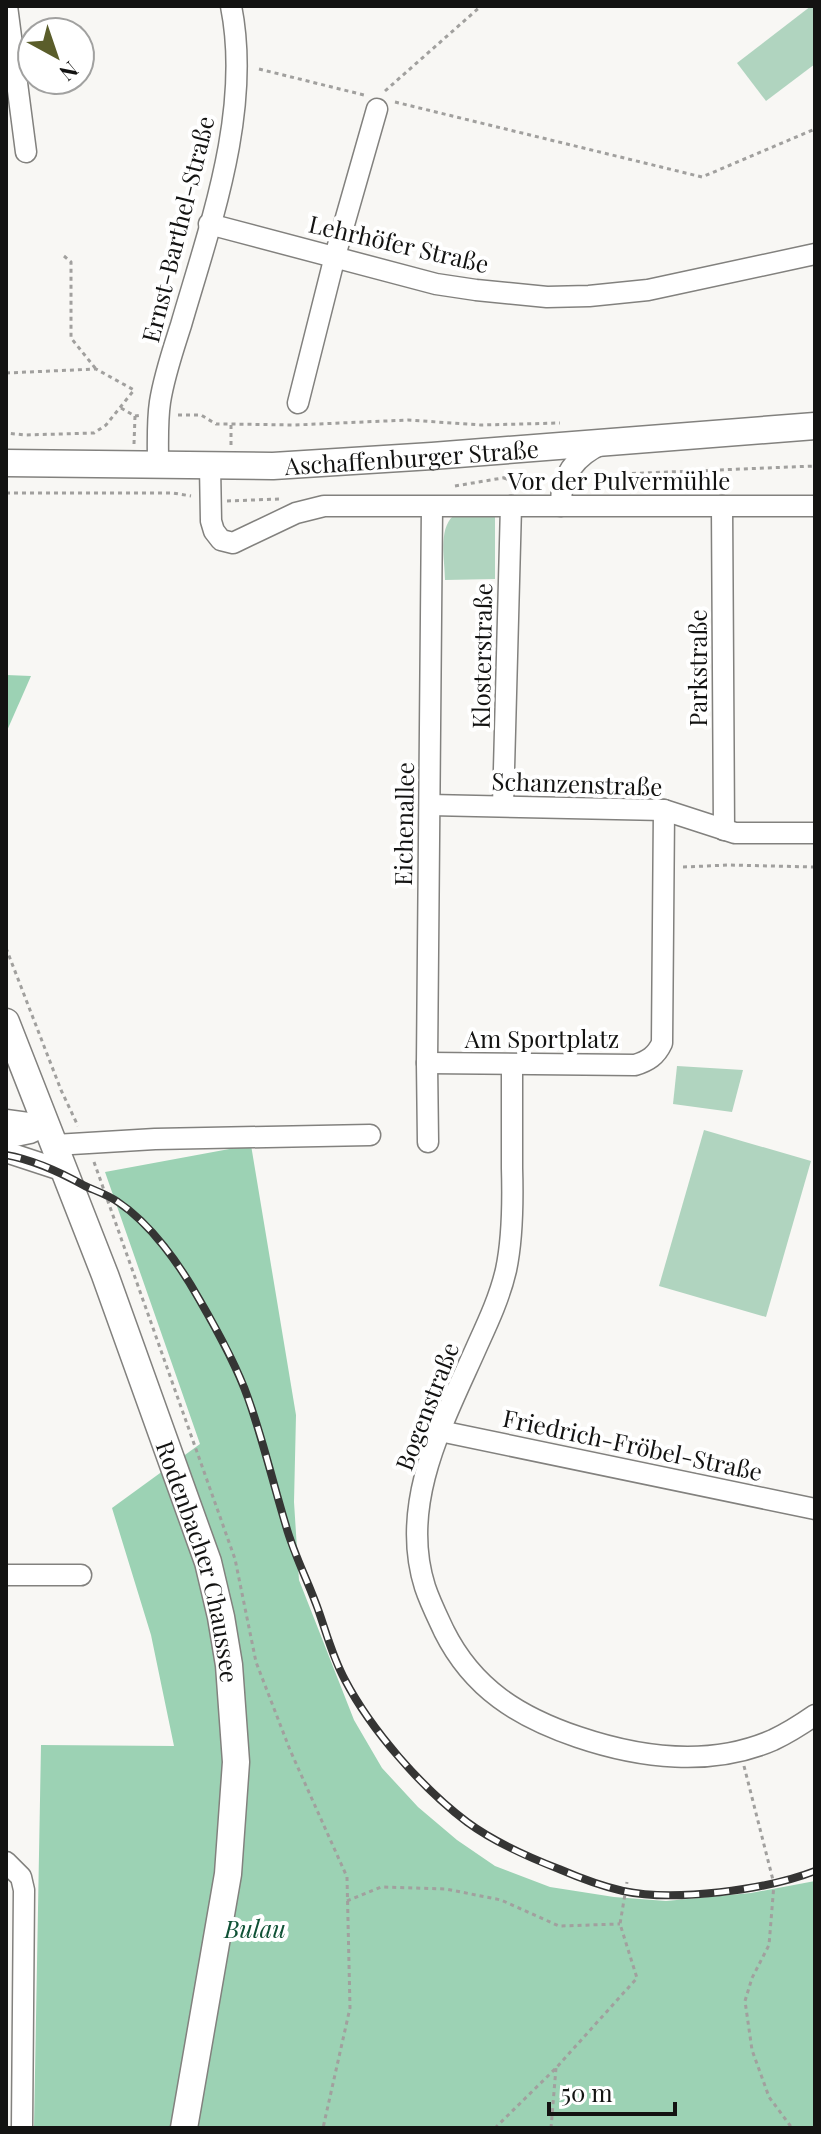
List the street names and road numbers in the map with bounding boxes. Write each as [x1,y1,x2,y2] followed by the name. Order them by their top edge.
[133,112,221,346] street label: Ernst-Barthel-Straße
[306,207,492,279] street label: Lehrhöfer Straße
[283,432,540,481] street label: Aschaffenburger Straße
[507,464,730,496] street label: Vor der Pulvermühle
[464,583,498,729] street label: Klosterstraße
[681,609,713,727] street label: Parkstraße
[386,762,420,886] street label: Eichenallee
[491,764,663,802] street label: Schanzenstraße
[464,1022,619,1054] street label: Am Sportplatz
[387,1337,465,1475] street label: Bogenstraße
[500,1401,766,1487] street label: Friedrich-Fröbel-Straße
[150,1436,246,1684] street label: Rodenbacher Chaussee

